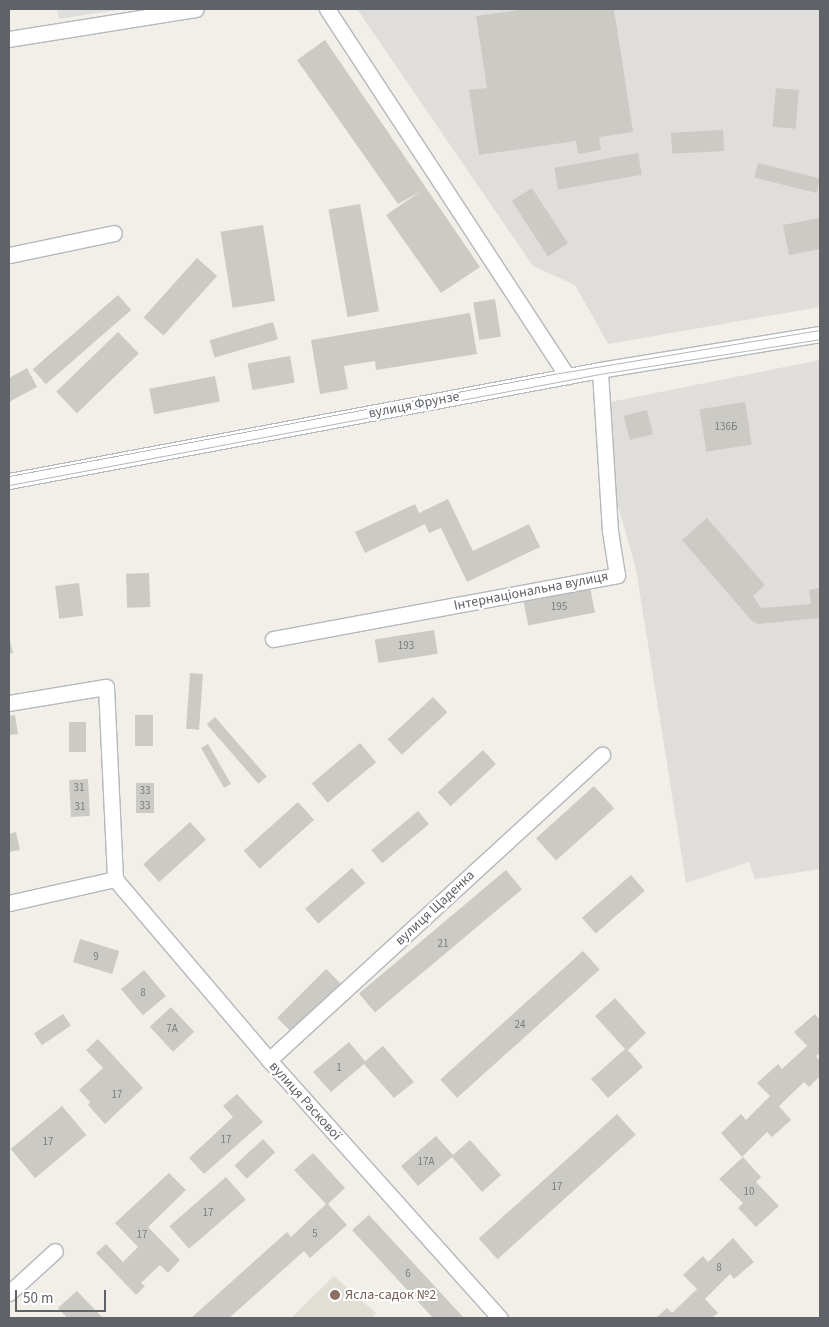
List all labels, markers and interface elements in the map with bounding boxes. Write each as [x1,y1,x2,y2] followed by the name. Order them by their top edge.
[367,388,461,422] street label: вулиця Фрунзе
[715,420,737,434] house number: 136Б
[452,568,610,614] street label: Інтернаціональна вулиця
[551,600,567,614] house number: 195
[398,639,414,653] house number: 193
[74,781,84,795] house number: 31
[140,784,150,798] house number: 33
[140,799,150,813] house number: 33
[75,800,85,814] house number: 31
[392,867,478,949] street label: вулиця Щаденка
[438,937,448,951] house number: 21
[93,950,99,964] house number: 9
[140,986,146,1000] house number: 8
[515,1018,525,1032] house number: 24
[166,1022,178,1036] house number: 7А
[265,1058,345,1144] street label: вулиця Раскової
[336,1061,342,1075] house number: 1
[112,1088,122,1102] house number: 17
[221,1133,231,1147] house number: 17
[43,1135,53,1149] house number: 17
[418,1155,434,1169] house number: 17А
[552,1180,562,1194] house number: 17
[744,1185,754,1199] house number: 10
[203,1206,213,1220] house number: 17
[312,1227,318,1241] house number: 5
[137,1228,147,1242] house number: 17
[716,1261,722,1275] house number: 8
[405,1267,411,1281] house number: 6
[18,1280,109,1312] scale bar
[345,1287,436,1303] place label: Ясла-садок №2
[23,1288,53,1309] text: 50 m
[329,1289,341,1301] marker: Ясла-садок №2

